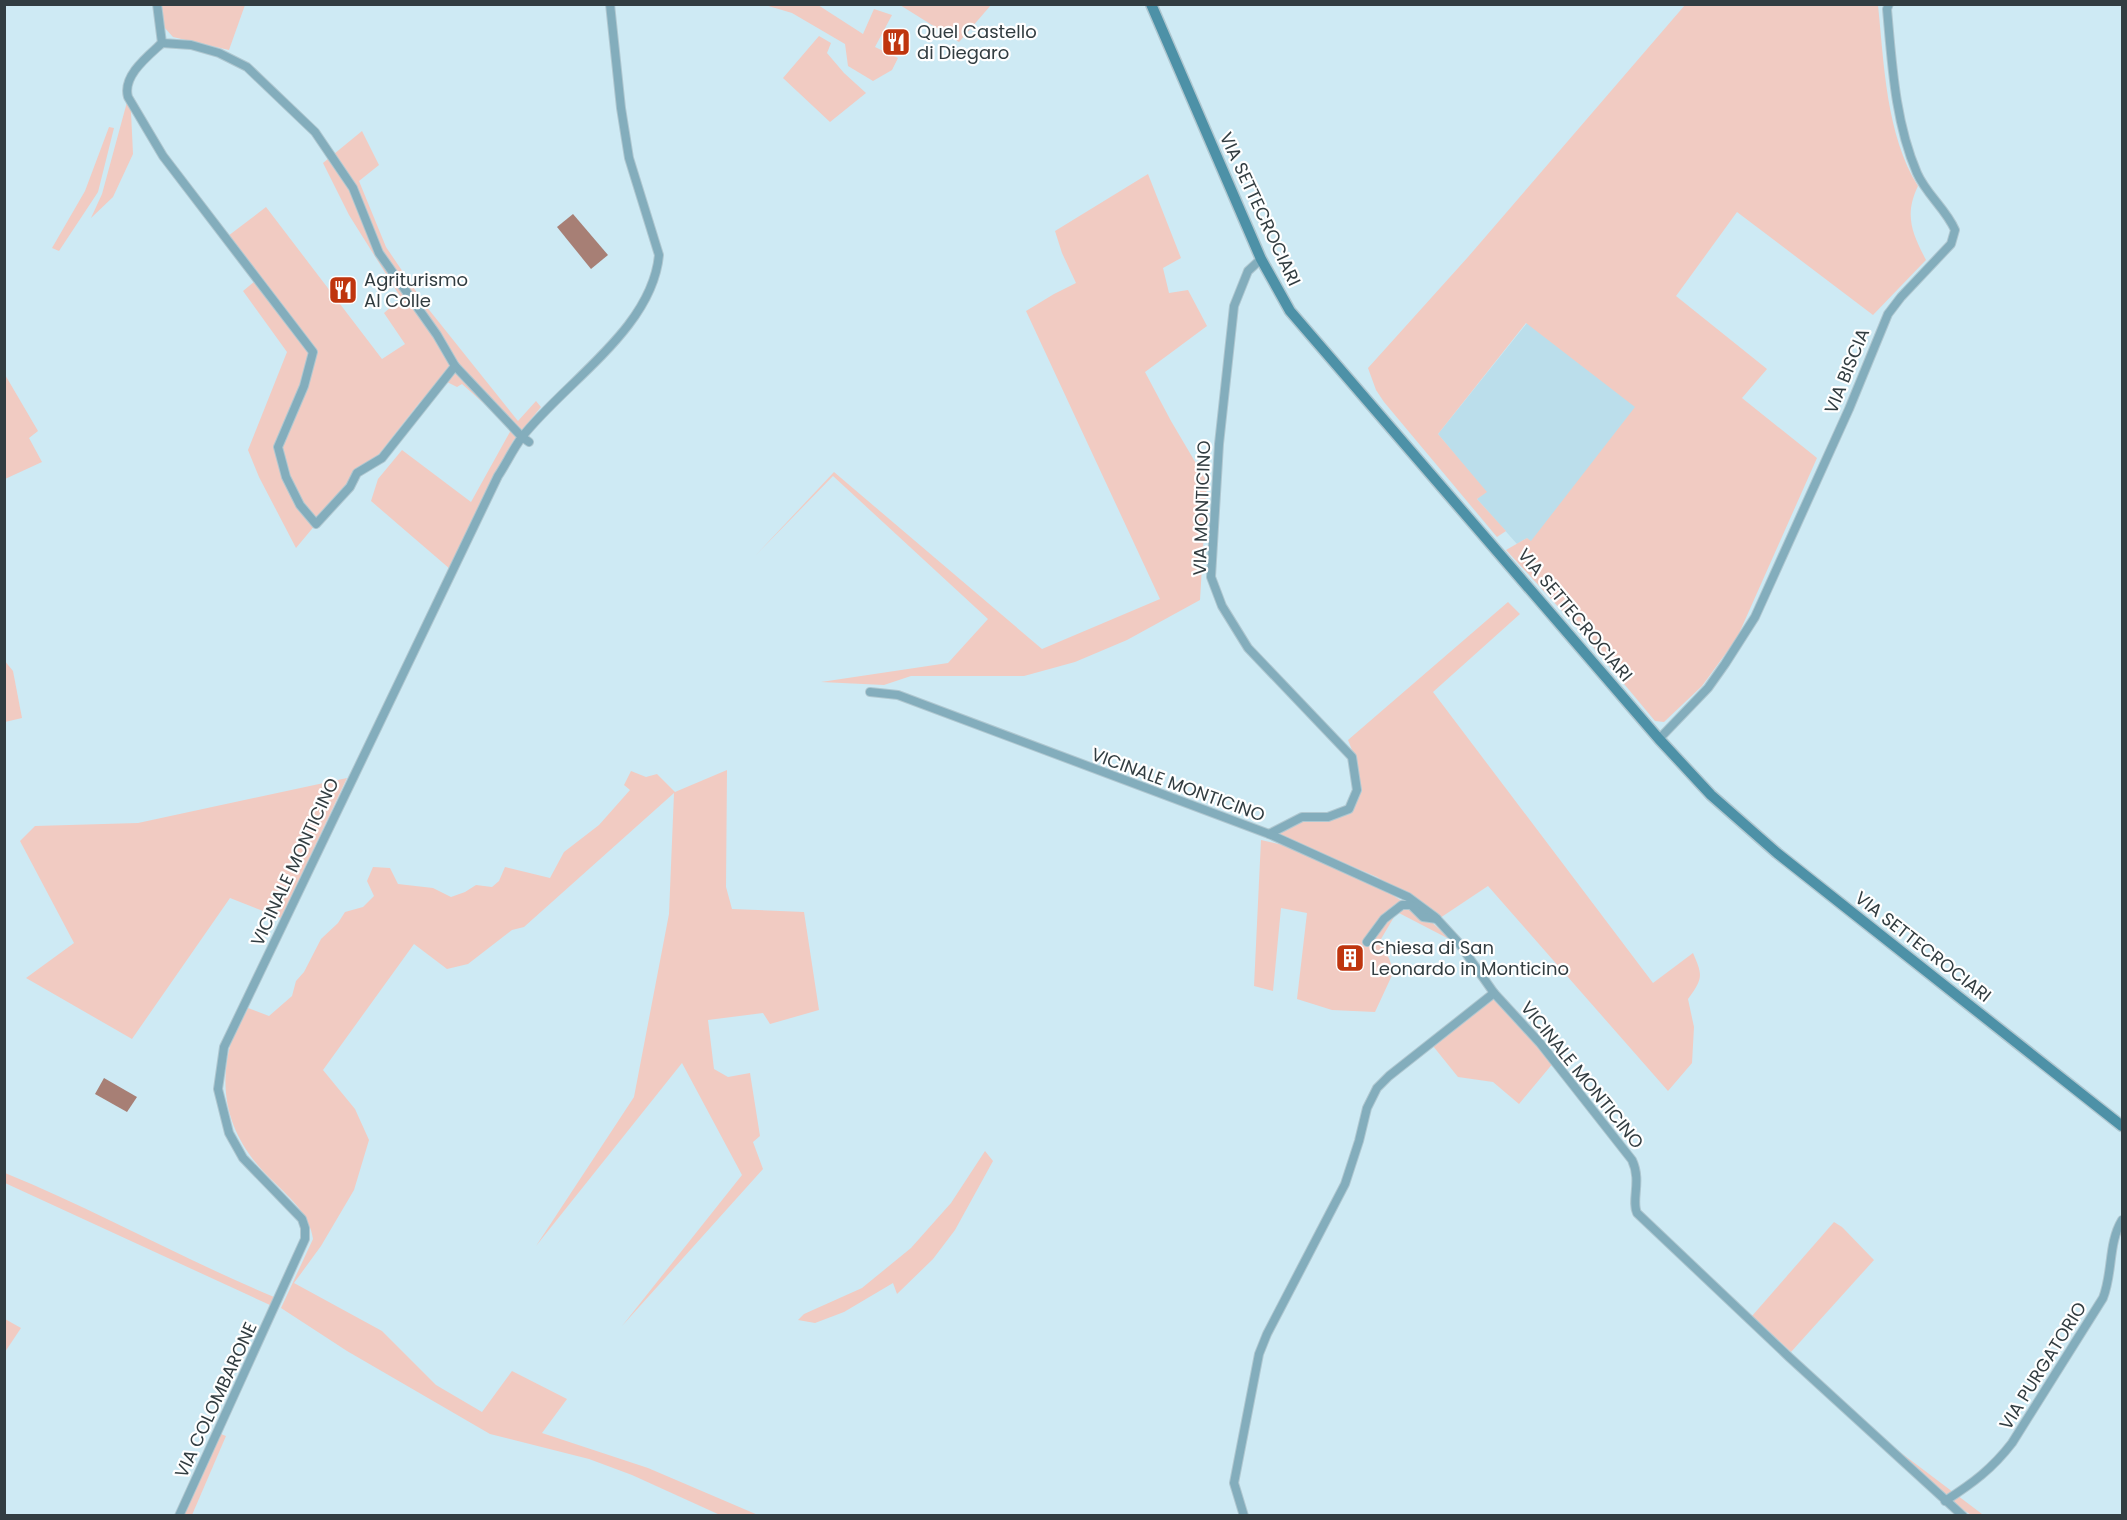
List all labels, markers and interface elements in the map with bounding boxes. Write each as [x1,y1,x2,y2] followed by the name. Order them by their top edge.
[917,19,1037,65] place label: Quel Castello di Diegaro
[880,26,912,58] restaurant icon: Quel Castello di Diegaro
[1214,128,1307,290] street label: VIA SETTECROCIARI
[364,267,468,313] place label: Agriturismo Al Colle
[327,274,359,306] restaurant icon: Agriturismo Al Colle
[1818,324,1875,417] street label: VIA BISCIA
[1187,440,1216,576] street label: VIA MONTICINO
[1512,543,1639,687] street label: VIA SETTECROCIARI
[1088,741,1268,828] street label: VICINALE MONTICINO
[245,774,345,950] street label: VICINALE MONTICINO
[1850,885,1997,1008] street label: VIA SETTECROCIARI
[1371,935,1569,981] place label: Chiesa di San Leonardo in Monticino
[1334,942,1366,974] building icon: Chiesa di San Leonardo in Monticino
[1515,996,1650,1154] street label: VICINALE MONTICINO
[1993,1297,2092,1435] street label: VIA PURGATORIO
[168,1318,263,1482] street label: VIA COLOMBARONE

